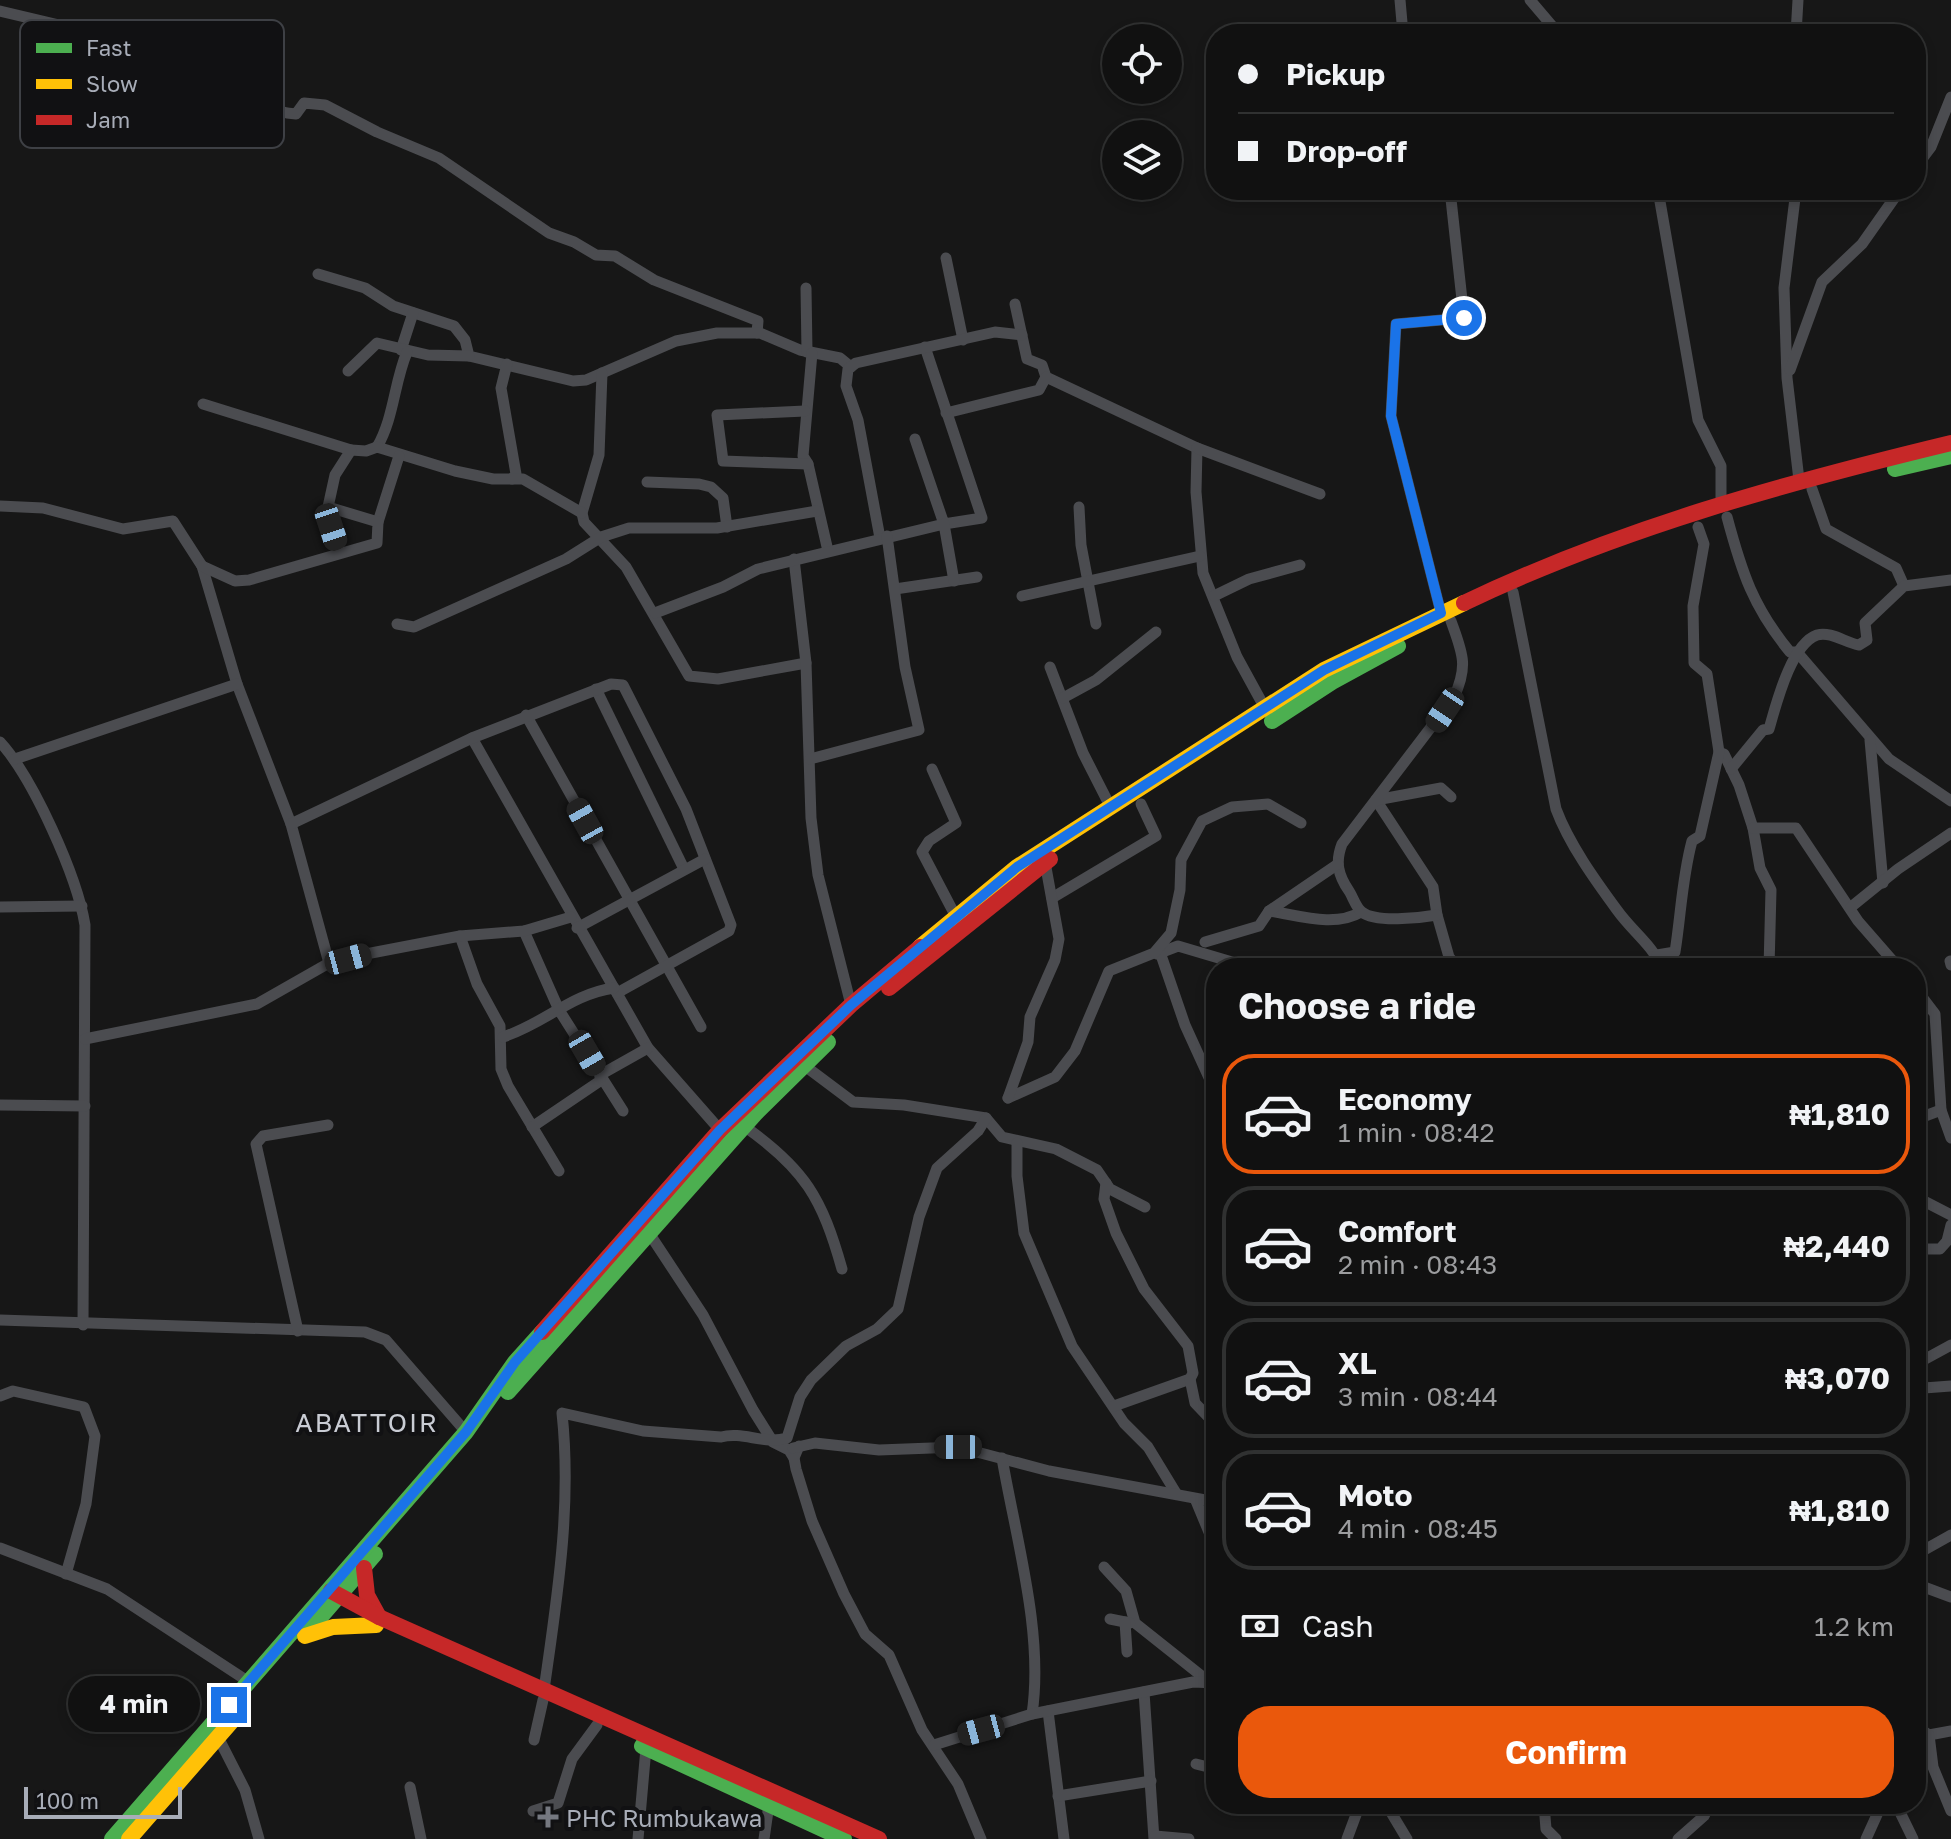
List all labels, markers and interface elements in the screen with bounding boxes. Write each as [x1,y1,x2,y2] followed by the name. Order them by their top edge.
[20,20,284,148] legend
[1102,24,1182,200] map controls
[1102,24,1182,104] button: locate
[86,34,132,61] text: Fast
[1286,56,1385,92] text: Pickup
[86,70,138,97] text: Slow
[86,106,130,133] text: Jam
[1102,120,1182,200] button: layers
[1286,133,1407,169] text: Drop-off
[1446,300,1482,336] route start
[312,500,350,554] car
[1422,683,1468,737] car
[563,794,607,848] car
[322,941,374,977] car
[1238,984,1476,1027] text: Choose a ride
[565,1026,609,1080] car
[1242,1078,1314,1150] icon: car
[1338,1081,1472,1117] text: Economy
[1789,1096,1890,1132] text: ₦1,810
[1338,1117,1495,1148] text: 1 min · 08:42
[1242,1210,1314,1282] icon: car
[1338,1213,1457,1249] text: Comfort
[1783,1228,1890,1264] text: ₦2,440
[1338,1249,1497,1280] text: 2 min · 08:43
[1242,1342,1314,1414] icon: car
[1338,1345,1377,1381] text: XL
[1785,1360,1890,1396] text: ₦3,070
[1338,1381,1498,1412] text: 3 min · 08:44
[295,1407,439,1438] district label: ABATTOIR
[934,1435,982,1459] car
[1242,1474,1314,1546] icon: car
[1338,1477,1413,1513] text: Moto
[1789,1492,1890,1528] text: ₦1,810
[1338,1513,1498,1544] text: 4 min · 08:45
[1238,1604,1282,1648] icon: cash
[1302,1608,1374,1644] text: Cash
[1814,1611,1894,1642] text: 1.2 km
[69,1677,201,1733] callout: 4 min
[211,1687,247,1723] route end
[100,1688,168,1719] text: 4 min
[1238,1706,1894,1798] button: Confirm
[955,1712,1007,1748] car
[24,1783,182,1819] scale bar
[36,1787,99,1814] text: 100 m
[566,1803,762,1832] place label: PHC Rumbukawa
[537,1806,559,1828] marker: PHC Rumbukawa

